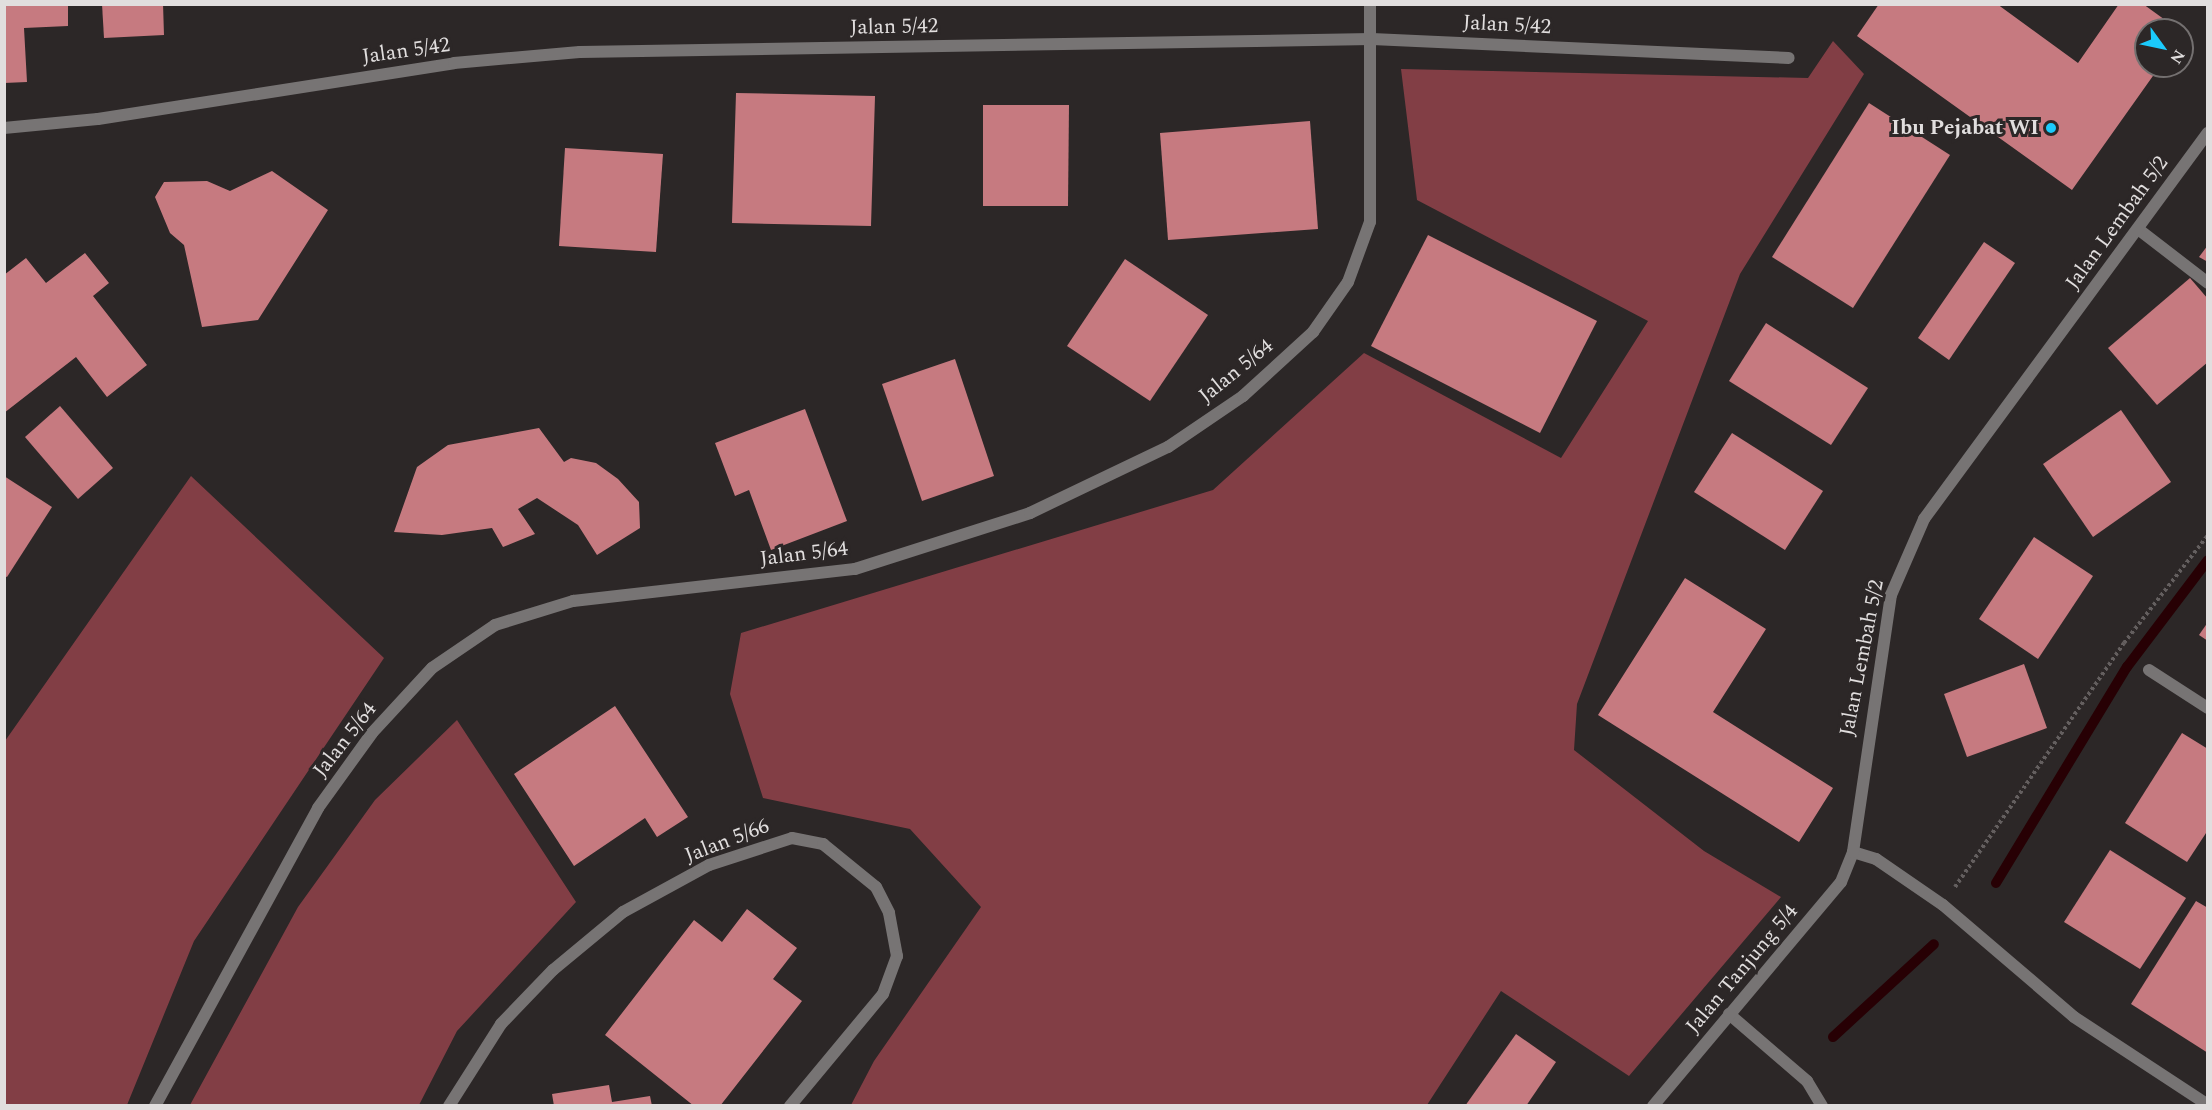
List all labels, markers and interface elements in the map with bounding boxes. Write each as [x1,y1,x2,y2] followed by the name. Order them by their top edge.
[1462,10,1552,40] street label: Jalan 5/42
[850,14,938,40] street label: Jalan 5/42
[2134,18,2194,78] north arrow
[360,32,452,70] street label: Jalan 5/42
[2164,45,2191,69] text: N
[1891,115,2039,141] place label: Ibu Pejabat WI
[2044,121,2058,135] marker: Ibu Pejabat WI
[2060,151,2174,295] street label: Jalan Lembah 5/2
[1194,333,1278,409] street label: Jalan 5/64
[759,536,849,572] street label: Jalan 5/64
[1834,578,1890,738] street label: Jalan Lembah 5/2
[308,697,382,783] street label: Jalan 5/64
[681,813,773,869] street label: Jalan 5/66
[1681,899,1803,1039] street label: Jalan Tanjung 5/4

